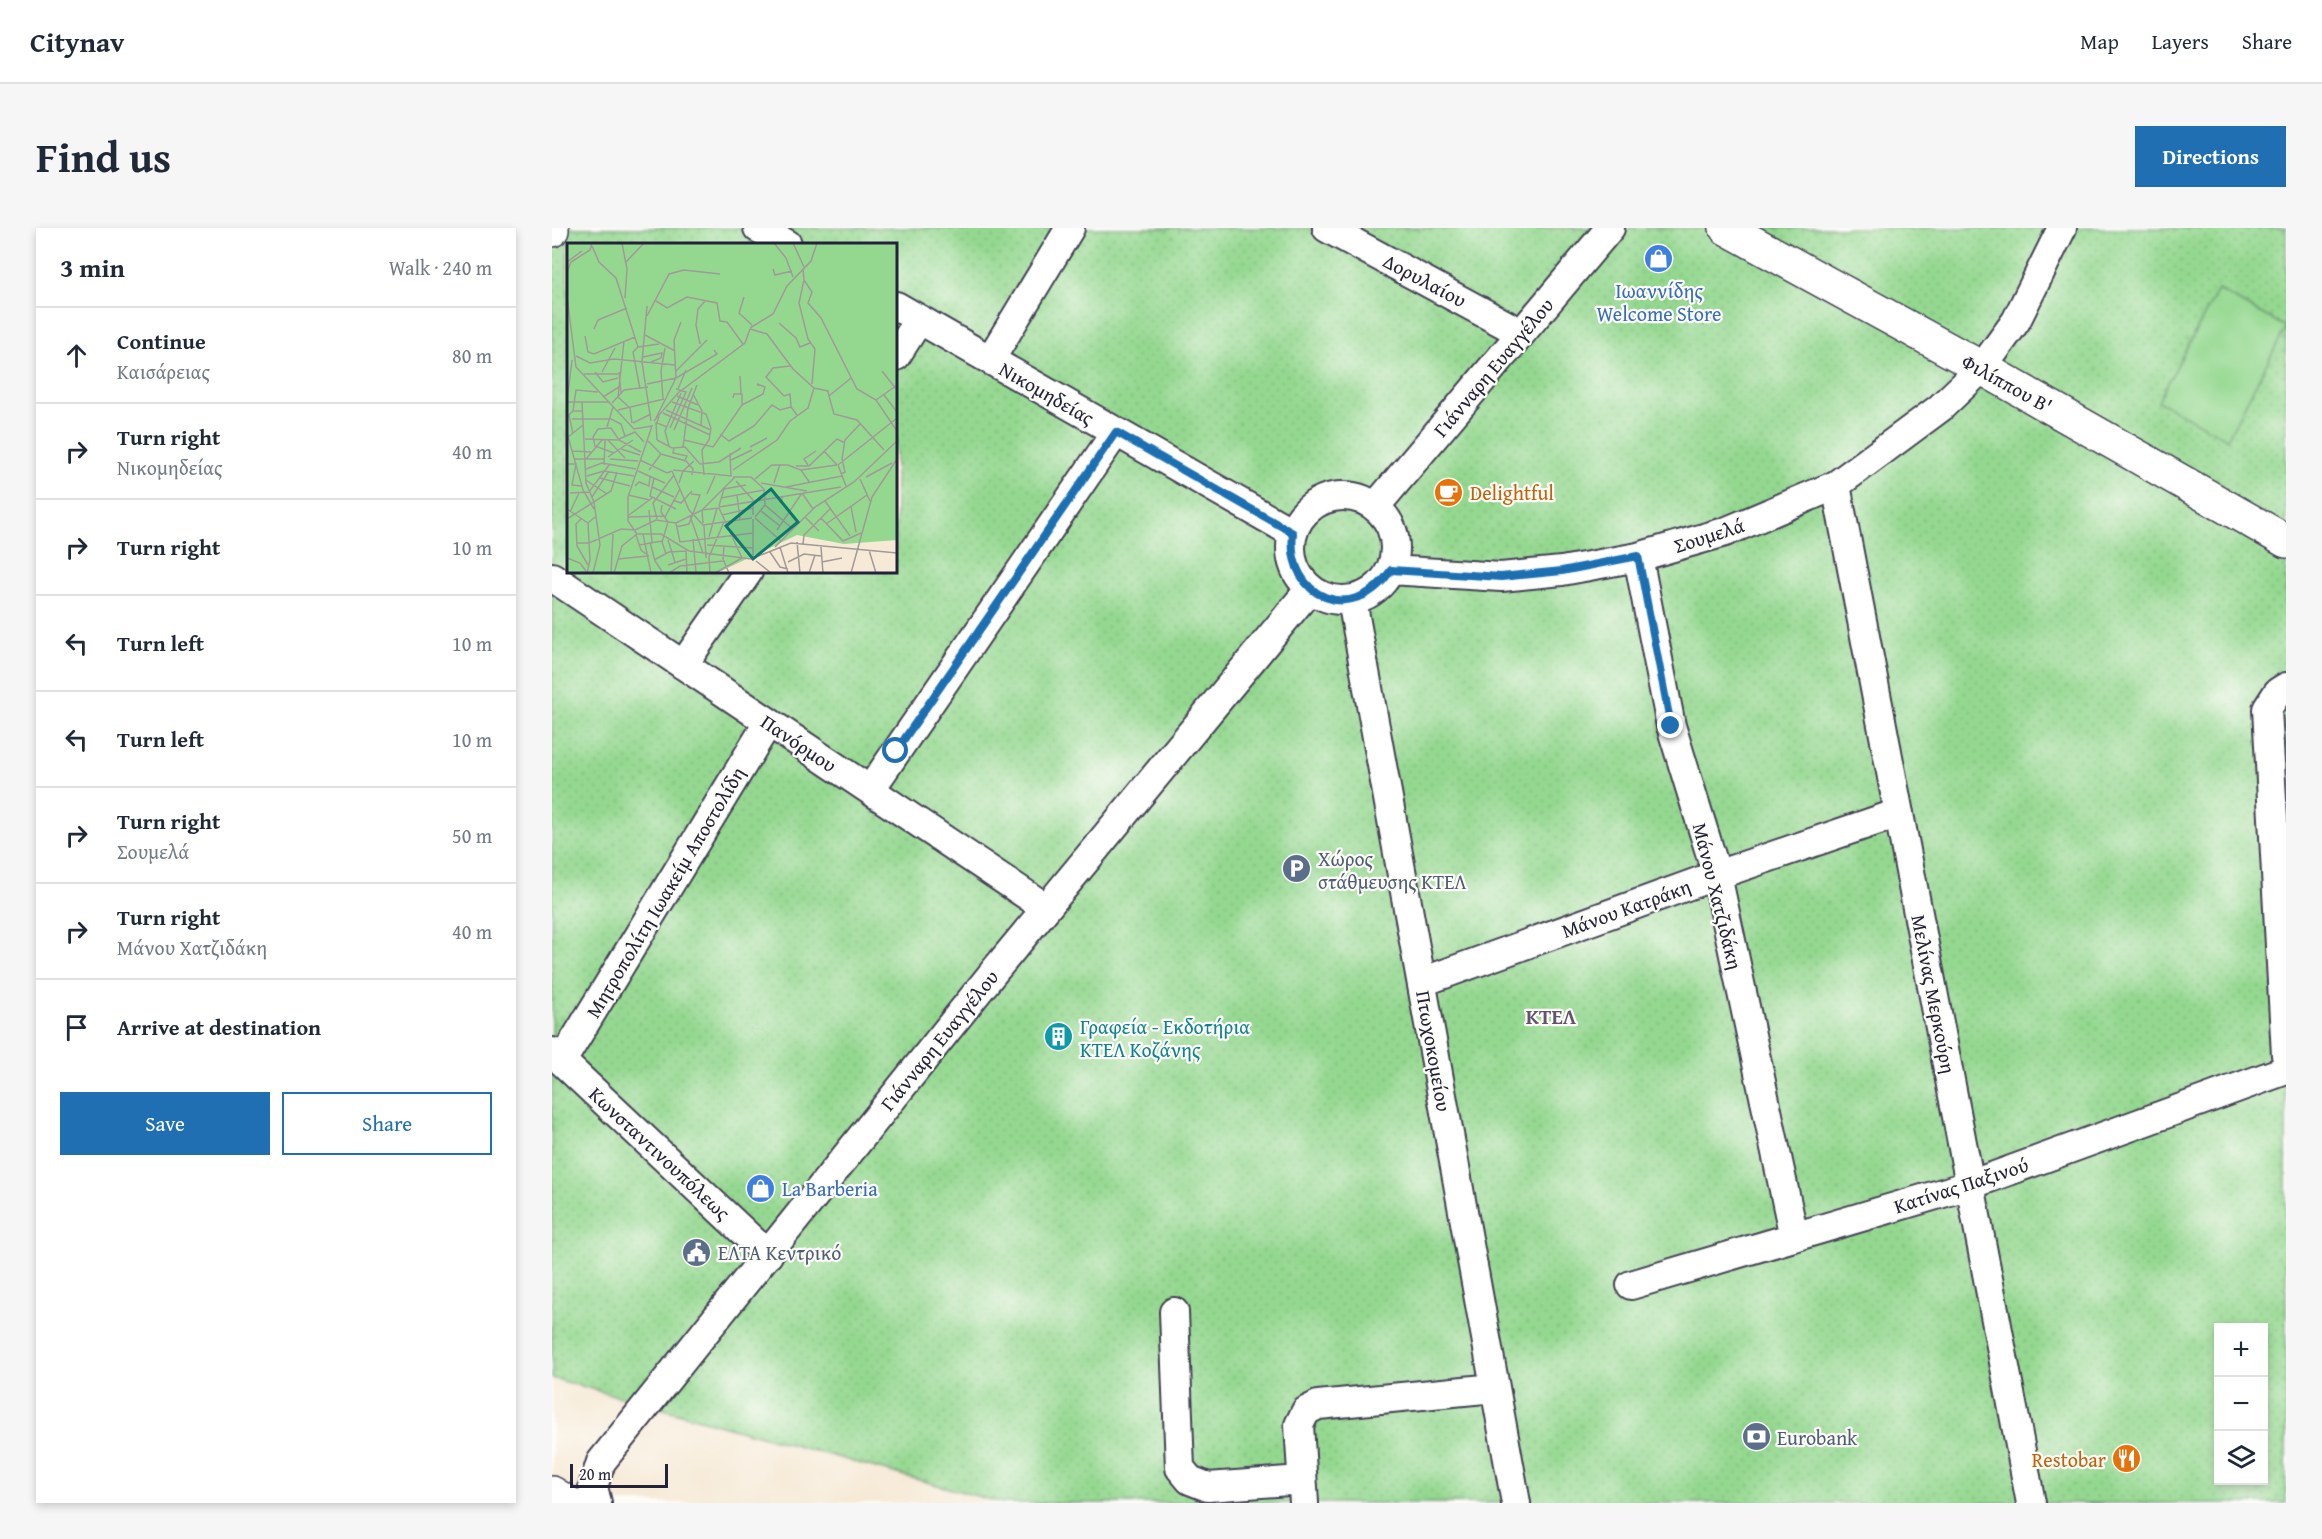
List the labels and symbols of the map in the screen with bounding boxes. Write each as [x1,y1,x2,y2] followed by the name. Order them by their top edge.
[567,243,897,573] inset map
[1643,243,1675,275] shop icon: Ιωαννίδης Welcome Store
[1378,246,1472,314] street label: Δορυλαίου
[1597,276,1721,328] place label: Ιωαννίδης Welcome Store
[1426,291,1560,443] street label: Γιάνναρη Ευαγγέλου
[1957,346,2057,420] street label: Φιλίππου Β'
[994,354,1100,432] street label: Νικομηδείας
[1433,476,1465,508] cafe icon: Delightful
[1470,478,1554,507] place label: Delightful
[1670,510,1748,560] street label: Σουμελά
[755,707,843,779] street label: Πανόρμου
[1657,712,1683,738] route end
[882,737,908,763] route start
[578,761,752,1023] street label: Μητροπολίτη Ιωακείμ Αποστολίδη
[1686,820,1750,972] street label: Μάνου Χατζιδάκη
[1318,844,1466,896] place label: Χώρος στάθμευσης ΚΤΕΛ
[1281,853,1313,885] parking icon: Χώρος στάθμευσης ΚΤΕΛ
[1557,871,1695,945] street label: Μάνου Κατράκη
[1904,912,1964,1076] street label: Μελίνας Μερκούρη
[873,963,1005,1117] street label: Γιάνναρη Ευαγγέλου
[1409,988,1459,1114] street label: Πτωχοκομείου
[1526,1001,1577,1032] district label: ΚΤΕΛ
[1080,1012,1250,1064] place label: Γραφεία - Εκδοτήρια ΚΤΕΛ Κοζάνης
[1043,1021,1075,1053] building icon: Γραφεία - Εκδοτήρια ΚΤΕΛ Κοζάνης
[583,1080,738,1227] street label: Κωνσταντινουπόλεως
[1890,1150,2032,1220] street label: Κατίνας Παξινού
[745,1172,777,1204] shop icon: La Barberia
[782,1174,878,1203] place label: La Barberia
[681,1236,713,1268] public building icon: ΕΛΤΑ Κεντρικό
[718,1238,841,1267] place label: ΕΛΤΑ Κεντρικό
[1740,1421,1772,1453] bank icon: Eurobank
[1777,1423,1858,1452] place label: Eurobank
[2111,1443,2143,1475] restaurant icon: Restobar
[2032,1445,2106,1474] place label: Restobar
[570,1461,668,1488] scale bar

